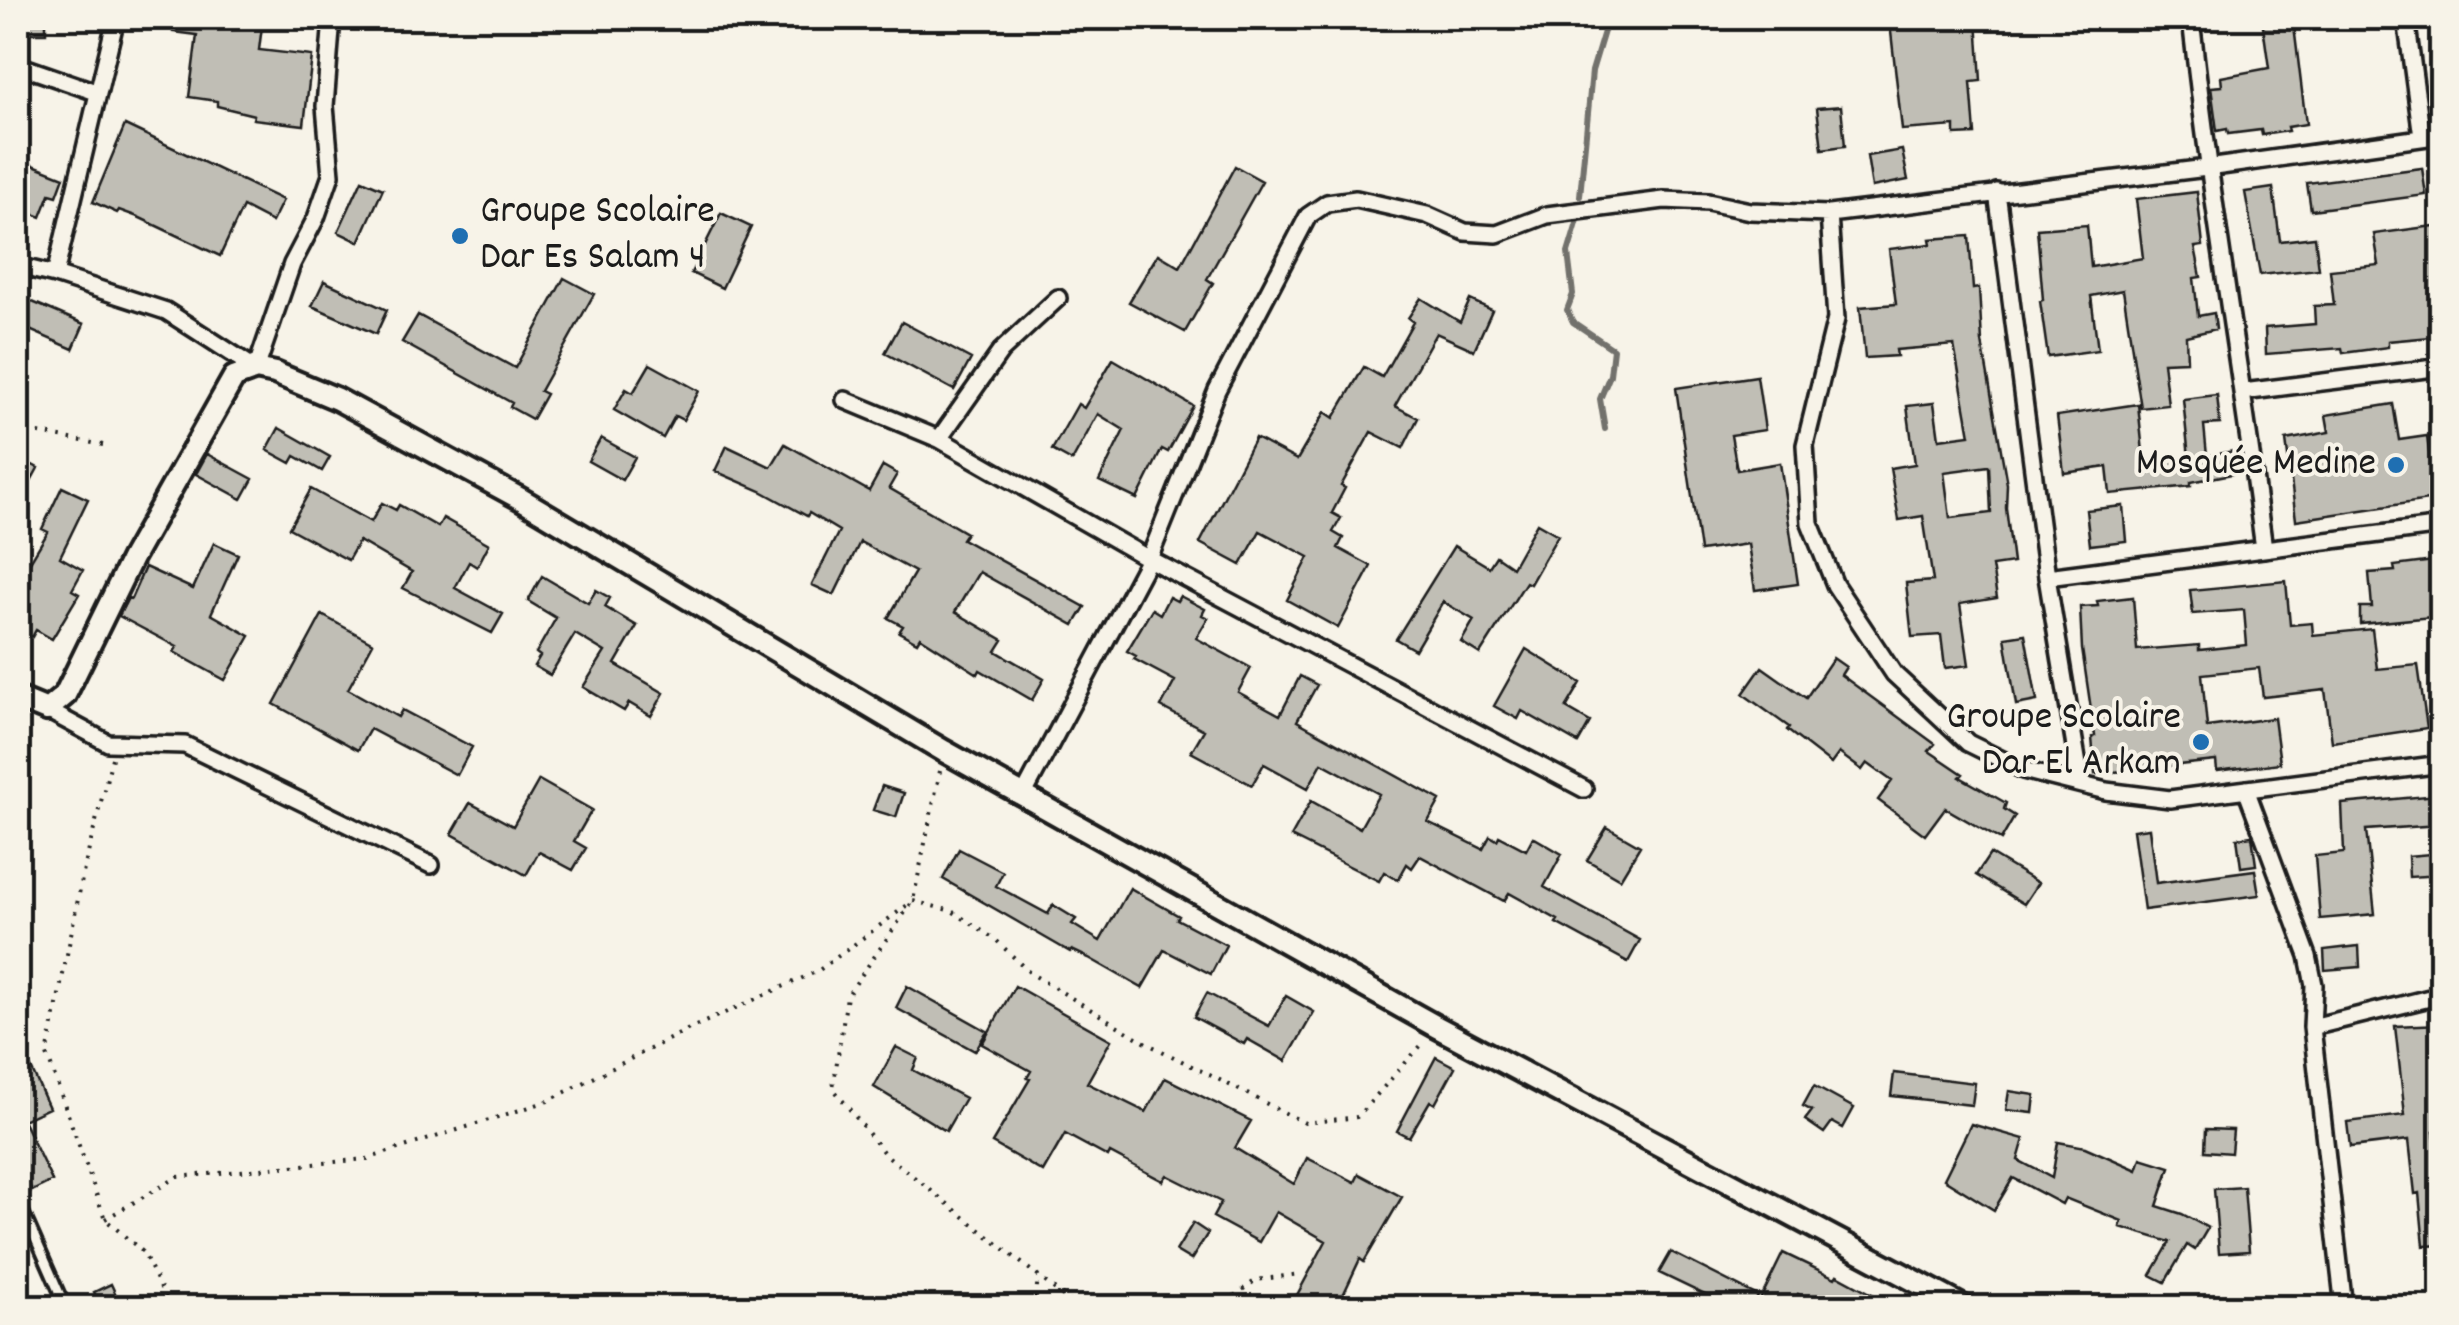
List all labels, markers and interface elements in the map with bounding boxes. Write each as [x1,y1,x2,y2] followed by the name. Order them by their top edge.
[480,185,715,288] place label: Groupe Scolaire Dar Es Salam 4
[449,225,471,247] marker: Groupe Scolaire Dar Es Salam 4
[2136,437,2376,494] place label: Mosquée Medine
[2385,454,2407,476] marker: Mosquée Medine
[1946,691,2181,794] place label: Groupe Scolaire Dar El Arkam
[2190,731,2212,753] marker: Groupe Scolaire Dar El Arkam

